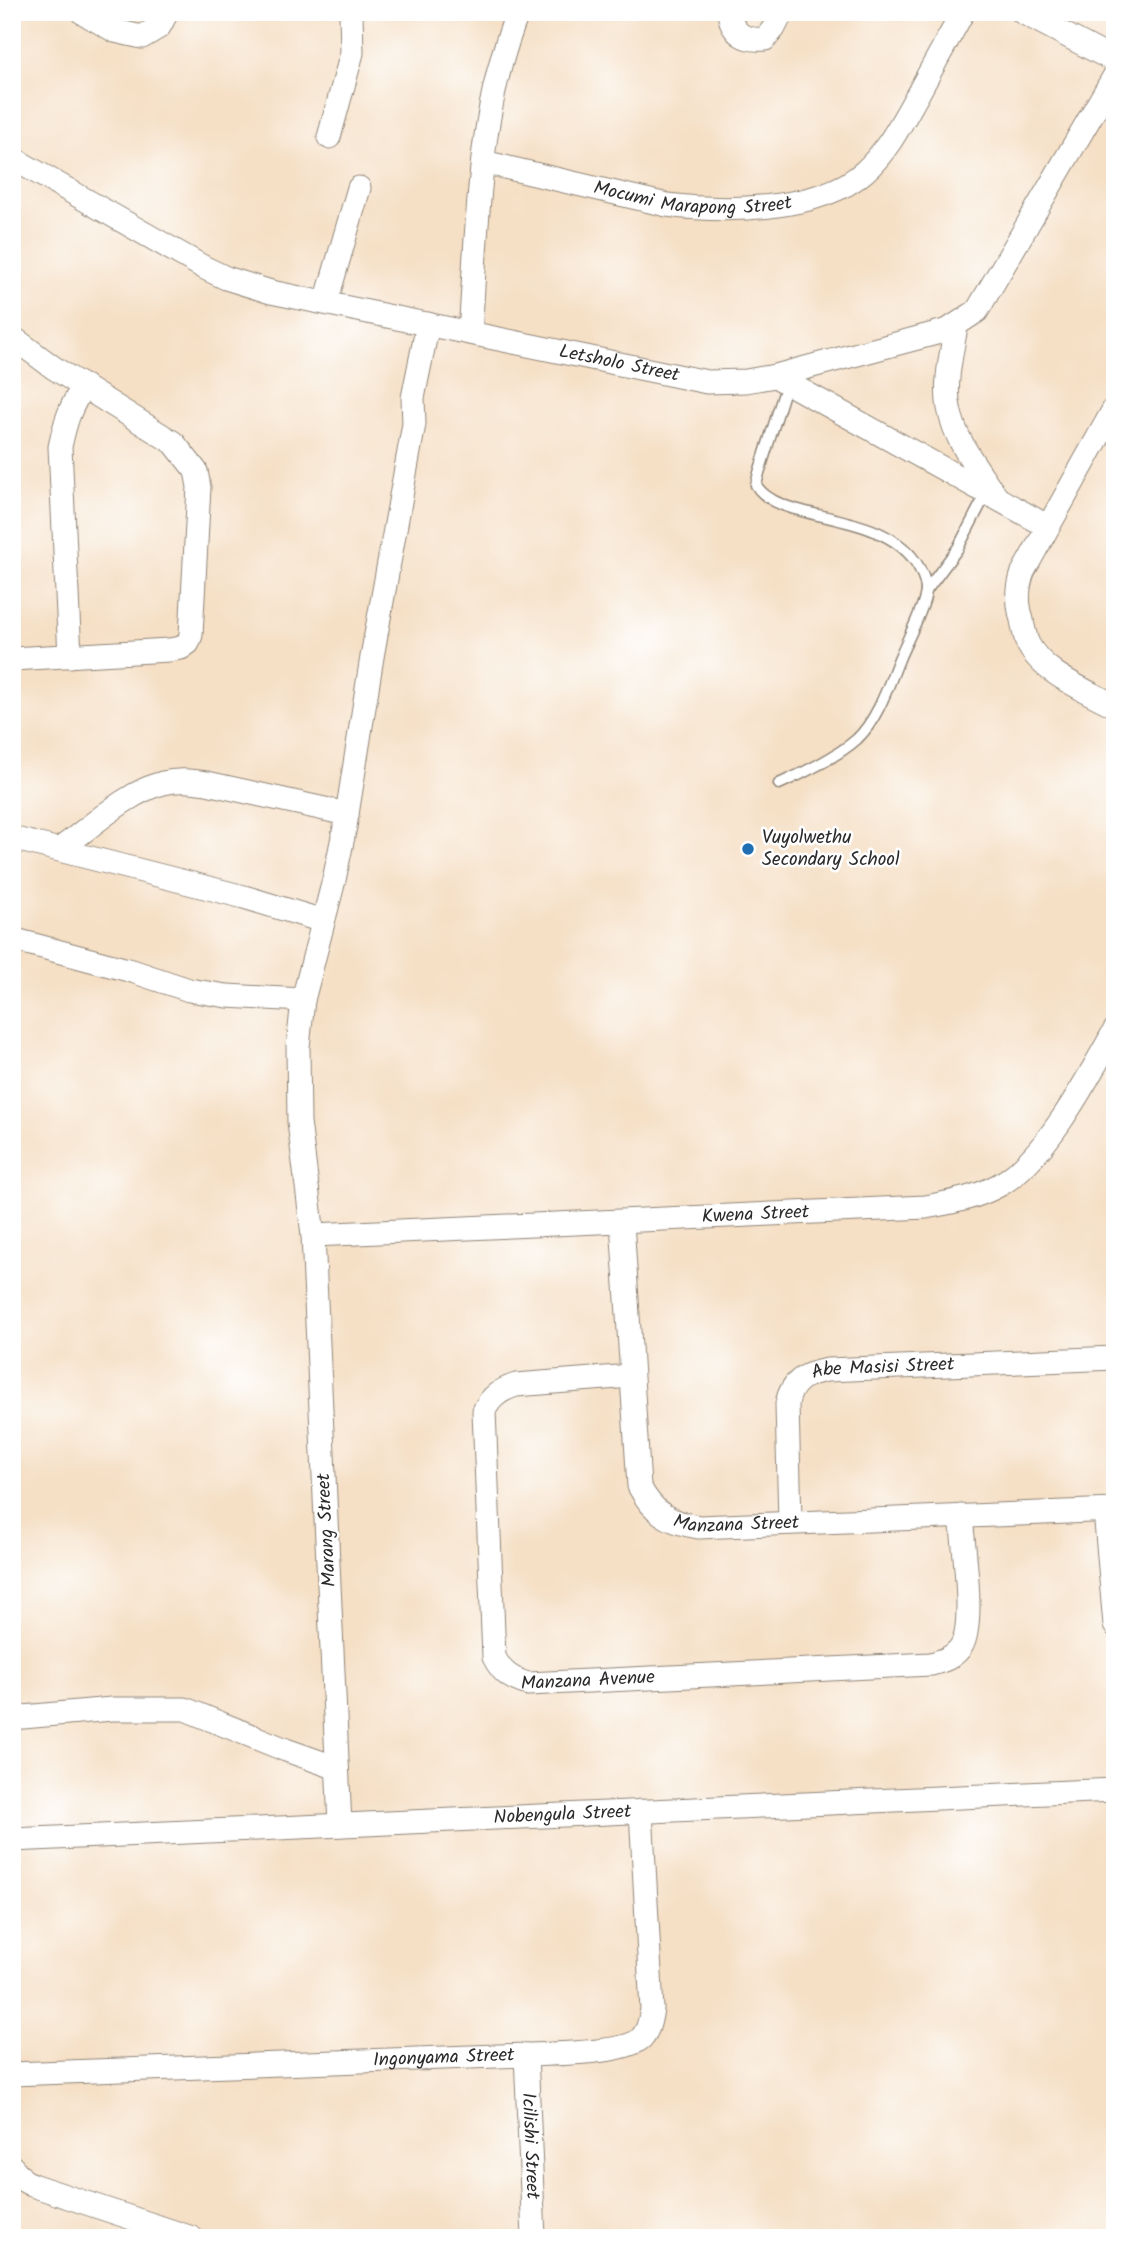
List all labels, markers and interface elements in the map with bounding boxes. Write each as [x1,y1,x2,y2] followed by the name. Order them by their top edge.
[590,173,795,224] street label: Mocumi Marapong Street
[556,337,683,391] street label: Letsholo Street
[762,823,900,875] place label: Vuyolwethu Secondary School
[740,841,756,857] marker: Vuyolwethu Secondary School
[701,1197,811,1232] street label: Kwena Street
[808,1350,956,1388] street label: Abe Masisi Street
[309,1472,345,1588] street label: Marang Street
[669,1507,801,1542] street label: Manzana Street
[520,1663,656,1699] street label: Manzana Avenue
[493,1797,633,1833] street label: Nobengula Street
[372,2040,516,2076] street label: Ingonyama Street
[513,2092,547,2201] street label: Icilishi Street

